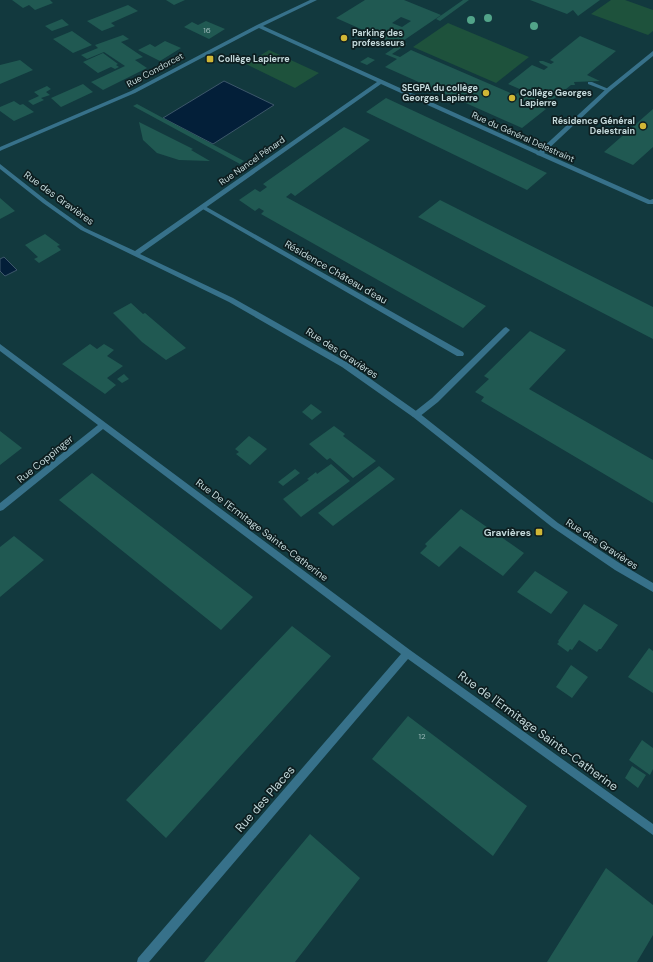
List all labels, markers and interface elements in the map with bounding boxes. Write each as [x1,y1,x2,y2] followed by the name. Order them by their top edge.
[203,25,211,35] house number: 16
[352,27,405,49] place label: Parking des professeurs
[339,33,349,43] marker: Parking des professeurs
[124,50,186,90] street label: Rue Condorcet
[218,53,290,65] place label: Collège Lapierre
[205,54,215,64] marker: Collège Lapierre
[402,82,479,104] place label: SEGPA du collège Georges Lapierre
[520,87,592,109] place label: Collège Georges Lapierre
[481,88,491,98] marker: SEGPA du collège Georges Lapierre
[507,93,517,103] marker: Collège Georges Lapierre
[470,109,577,165] street label: Rue du Général Delestraint
[552,115,635,137] place label: Résidence Général Delestrain
[638,121,648,131] marker: Résidence Général Delestrain
[217,134,288,188] street label: Rue Nancel Pénard
[21,168,97,228] street label: Rue des Gravières
[282,237,390,307] street label: Résidence Château d'eau
[303,325,381,381] street label: Rue des Gravières
[14,432,76,486] street label: Rue Coppinger
[193,476,331,584] street label: Rue De l'Ermitage Sainte-Catherine
[563,516,641,572] street label: Rue des Gravières
[484,526,531,539] place label: Gravières
[534,527,544,537] marker: Gravières
[455,667,621,795] street label: Rue de l'Ermitage Sainte-Catherine
[418,731,426,741] house number: 12
[232,762,298,836] street label: Rue des Places

